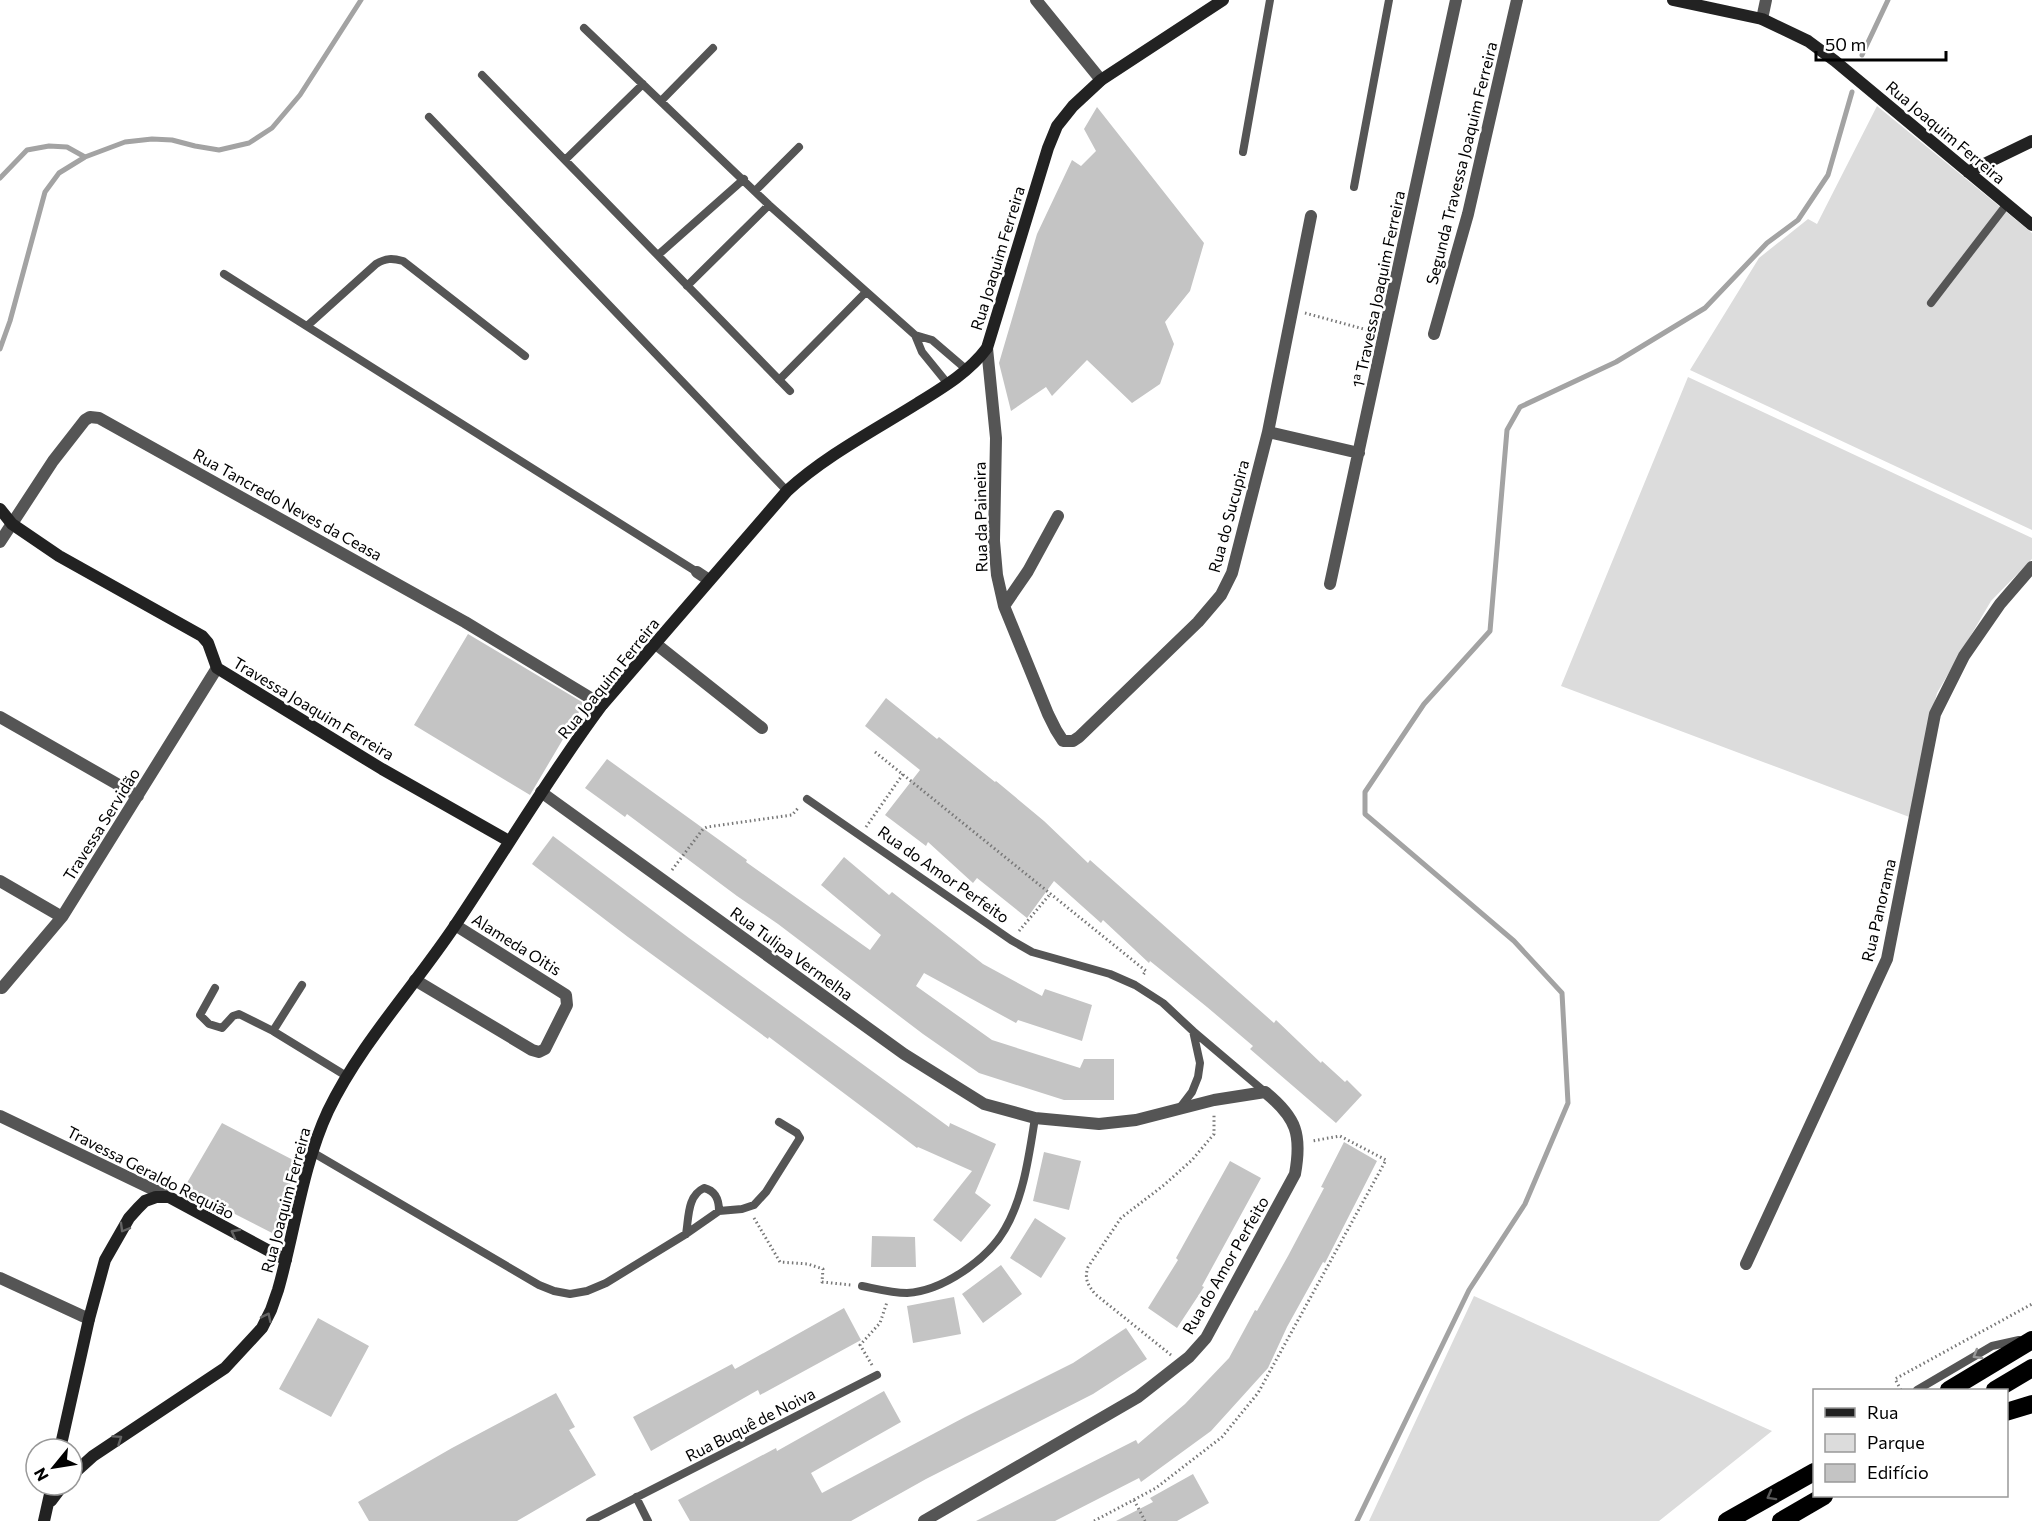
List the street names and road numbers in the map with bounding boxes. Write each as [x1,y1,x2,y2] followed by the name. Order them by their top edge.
[1422,39,1500,287] street label: Segunda Travessa Joaquim Ferreira
[1882,77,2010,187] street label: Rua Joaquim Ferreira
[966,184,1028,332] street label: Rua Joaquim Ferreira
[1348,189,1408,389] street label: 1ª Travessa Joaquim Ferreira
[190,444,386,564] street label: Rua Tancredo Neves da Ceasa
[1204,457,1252,575] street label: Rua do Sucupira
[970,462,990,572] street label: Rua da Paineira
[553,614,663,742] street label: Rua Joaquim Ferreira
[230,652,398,764] street label: Travessa Joaquim Ferreira
[59,764,143,884] street label: Travessa Servidão
[875,821,1013,927] street label: Rua do Amor Perfeito
[1857,857,1899,963] street label: Rua Panorama
[727,902,857,1004] street label: Rua Tulipa Vermelha
[469,909,565,979] street label: Alameda Oitis
[64,1121,238,1223] street label: Travessa Geraldo Requião
[256,1125,314,1275] street label: Rua Joaquim Ferreira
[1178,1193,1272,1337] street label: Rua do Amor Perfeito
[682,1383,818,1465] street label: Rua Buquê de Noiva

